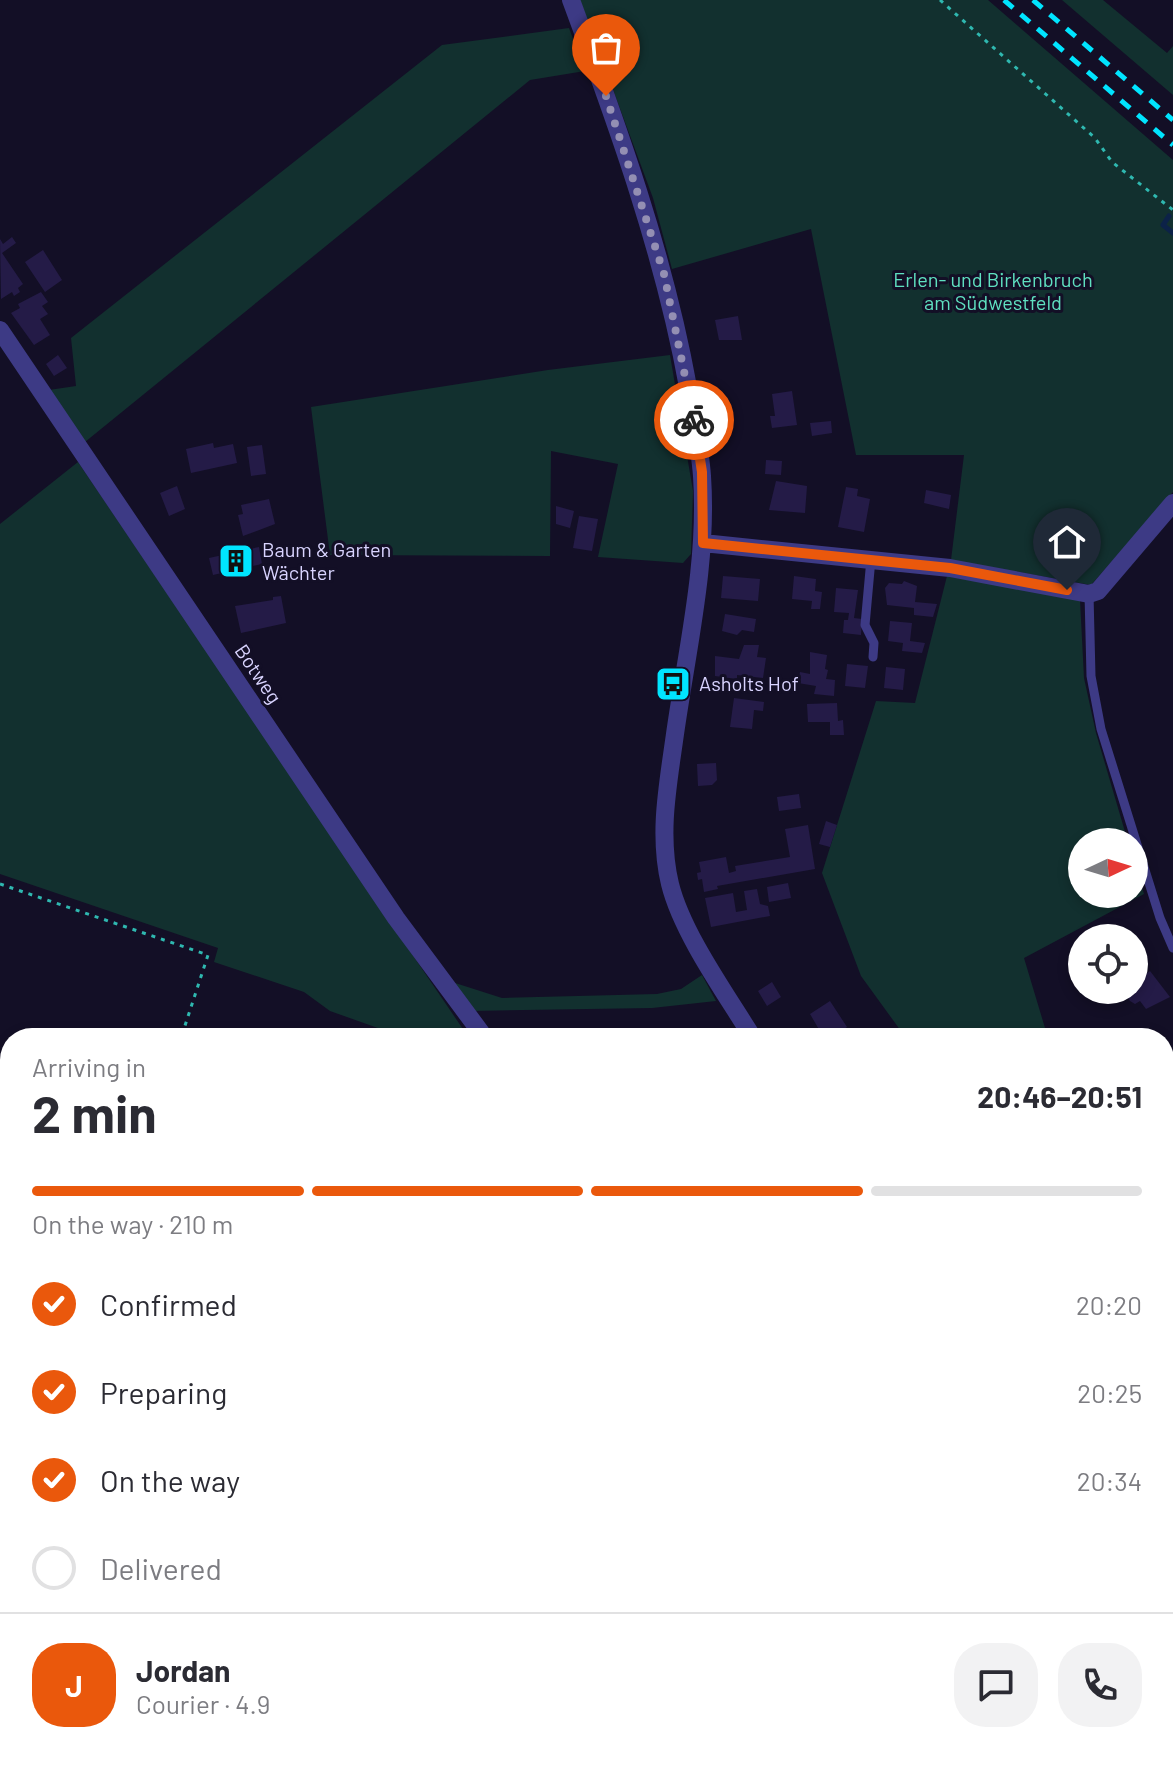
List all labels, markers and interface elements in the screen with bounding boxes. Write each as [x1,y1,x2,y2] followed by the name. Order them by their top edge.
[572,14.0,640,96] pin
[584,26,628,70] icon: bag
[893,267,1093,314] park label: Erlen- und Birkenbruch am Südwestfeld
[654,380,734,460] courier
[672,398,716,442] icon: bike
[1033,508,1101,590] pin
[1045,520,1089,564] icon: home
[262,537,391,584] place label: Baum & Garten Wächter
[217,542,255,580] building icon: Baum & Garten Wächter
[230,639,287,708] street label: Botweg
[654,665,692,703] bus stop icon: Asholts Hof
[699,671,799,695] place label: Asholts Hof
[1068,828,1148,908] north arrow
[1068,828,1148,1004] map controls
[1068,924,1148,1004] button: locate
[32,1051,146,1082] text: Arriving in
[977,1078,1142,1114] text: 20:46–20:51
[32,1081,157,1143] text: 2 min
[32,1208,233,1239] text: On the way · 210 m
[32,1282,76,1326] icon: check
[100,1286,237,1322] text: Confirmed
[1076,1289,1142,1320] text: 20:20
[32,1370,76,1414] icon: check
[100,1374,227,1410] text: Preparing
[1077,1377,1142,1408] text: 20:25
[32,1458,76,1502] icon: check
[100,1462,240,1498] text: On the way
[1077,1465,1142,1496] text: 20:34
[100,1550,222,1586] text: Delivered
[954,1643,1038,1727] button: chat
[1058,1643,1142,1727] button: phone
[136,1652,231,1688] text: Jordan
[65,1667,83,1703] text: J
[136,1688,270,1719] text: Courier · 4.9

